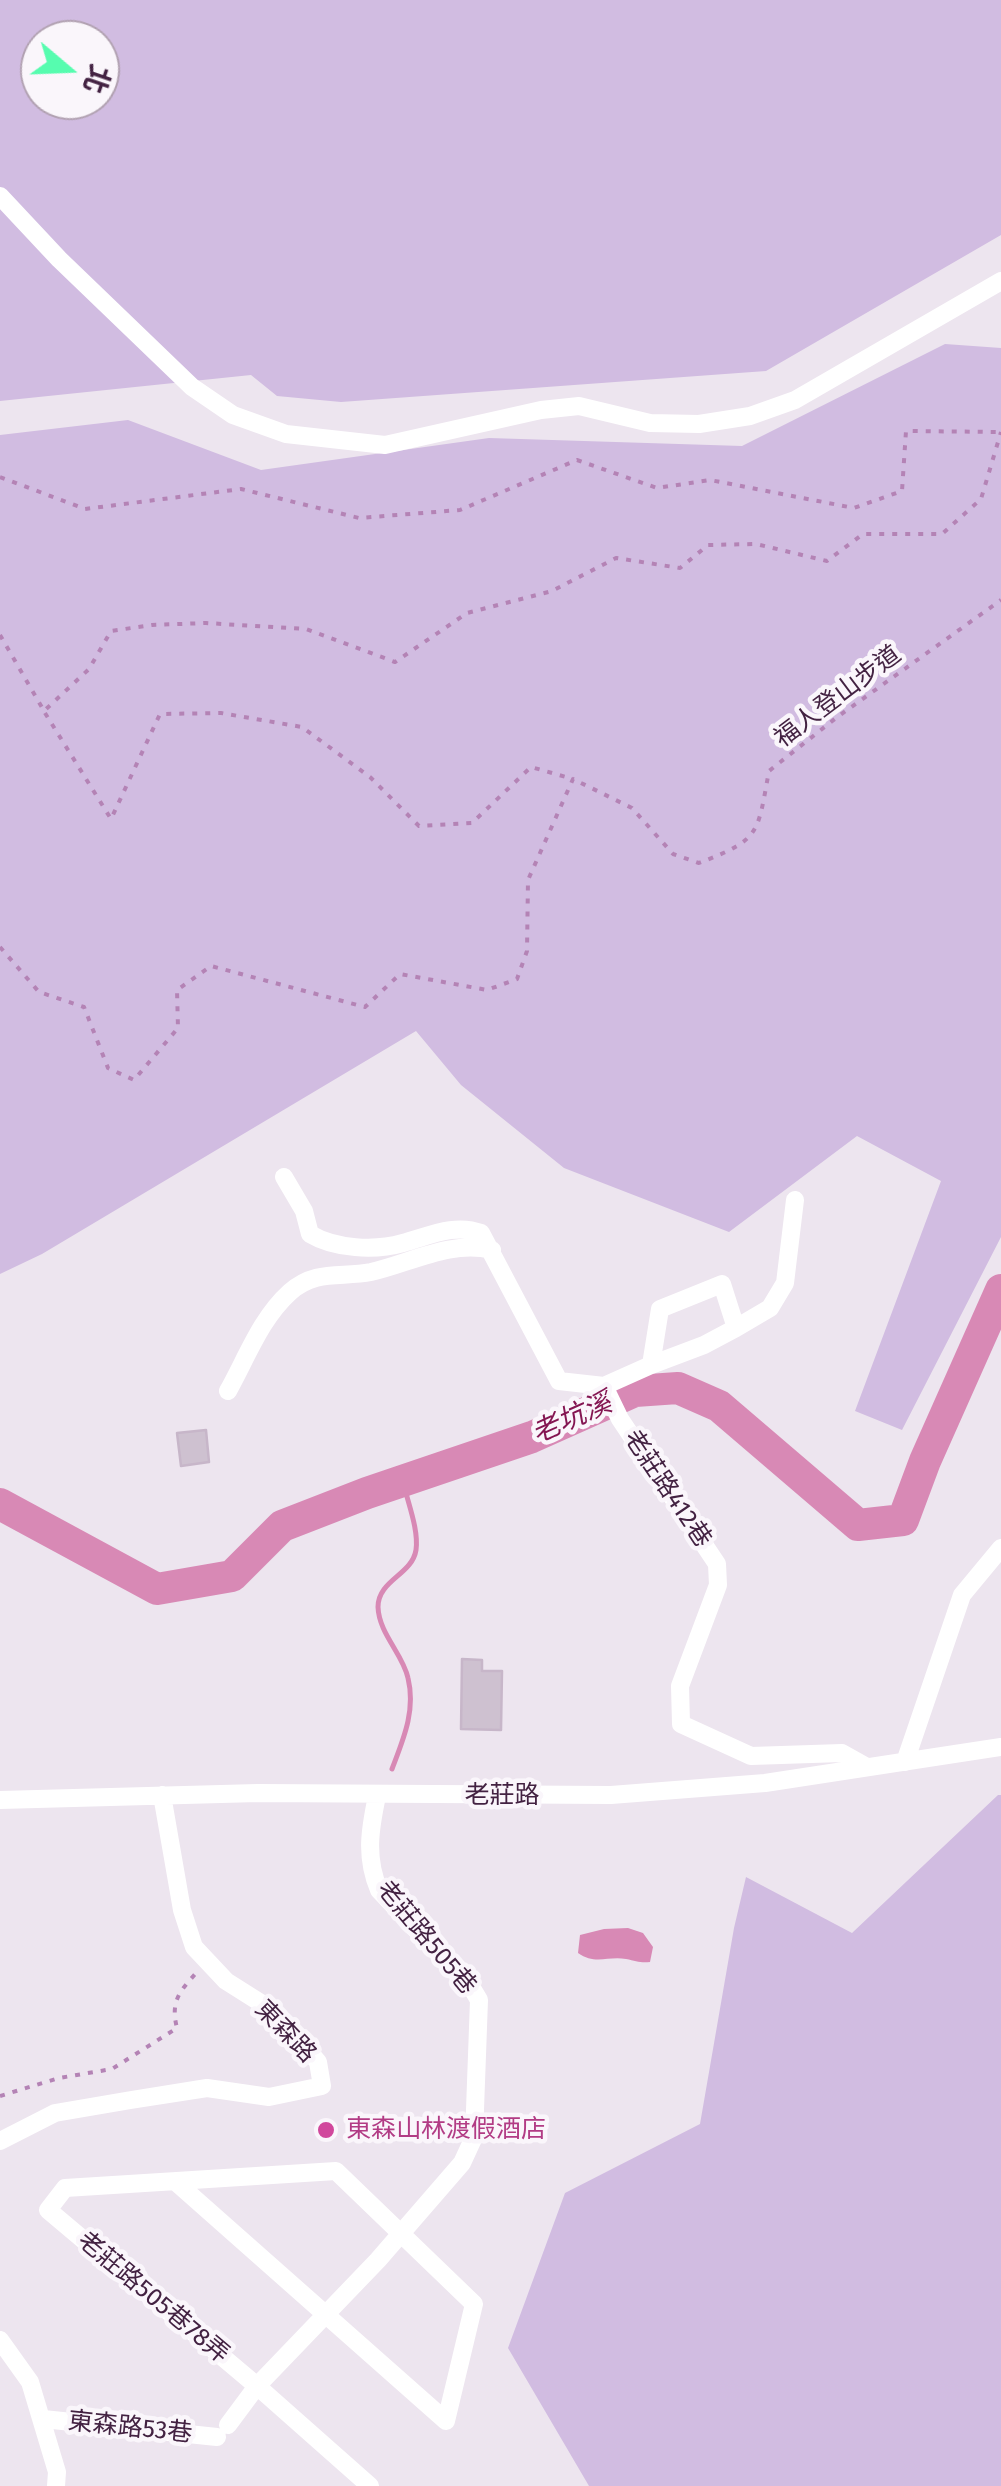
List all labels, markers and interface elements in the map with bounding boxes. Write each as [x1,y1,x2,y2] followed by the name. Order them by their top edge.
[20,20,120,120] north arrow
[77,61,117,98] text: 北
[769,640,907,754] street label: 福人登山步道
[527,1387,617,1451] water label: 老坑溪
[617,1425,717,1553] street label: 老莊路412巷
[465,1781,539,1811] street label: 老莊路
[370,1875,482,2001] street label: 老莊路505巷
[248,1995,322,2069] street label: 東森路
[346,2115,546,2145] place label: 東森山林渡假酒店
[315,2119,337,2141] marker: 東森山林渡假酒店
[71,2226,235,2370] street label: 老莊路505巷78弄
[66,2407,194,2449] street label: 東森路53巷

